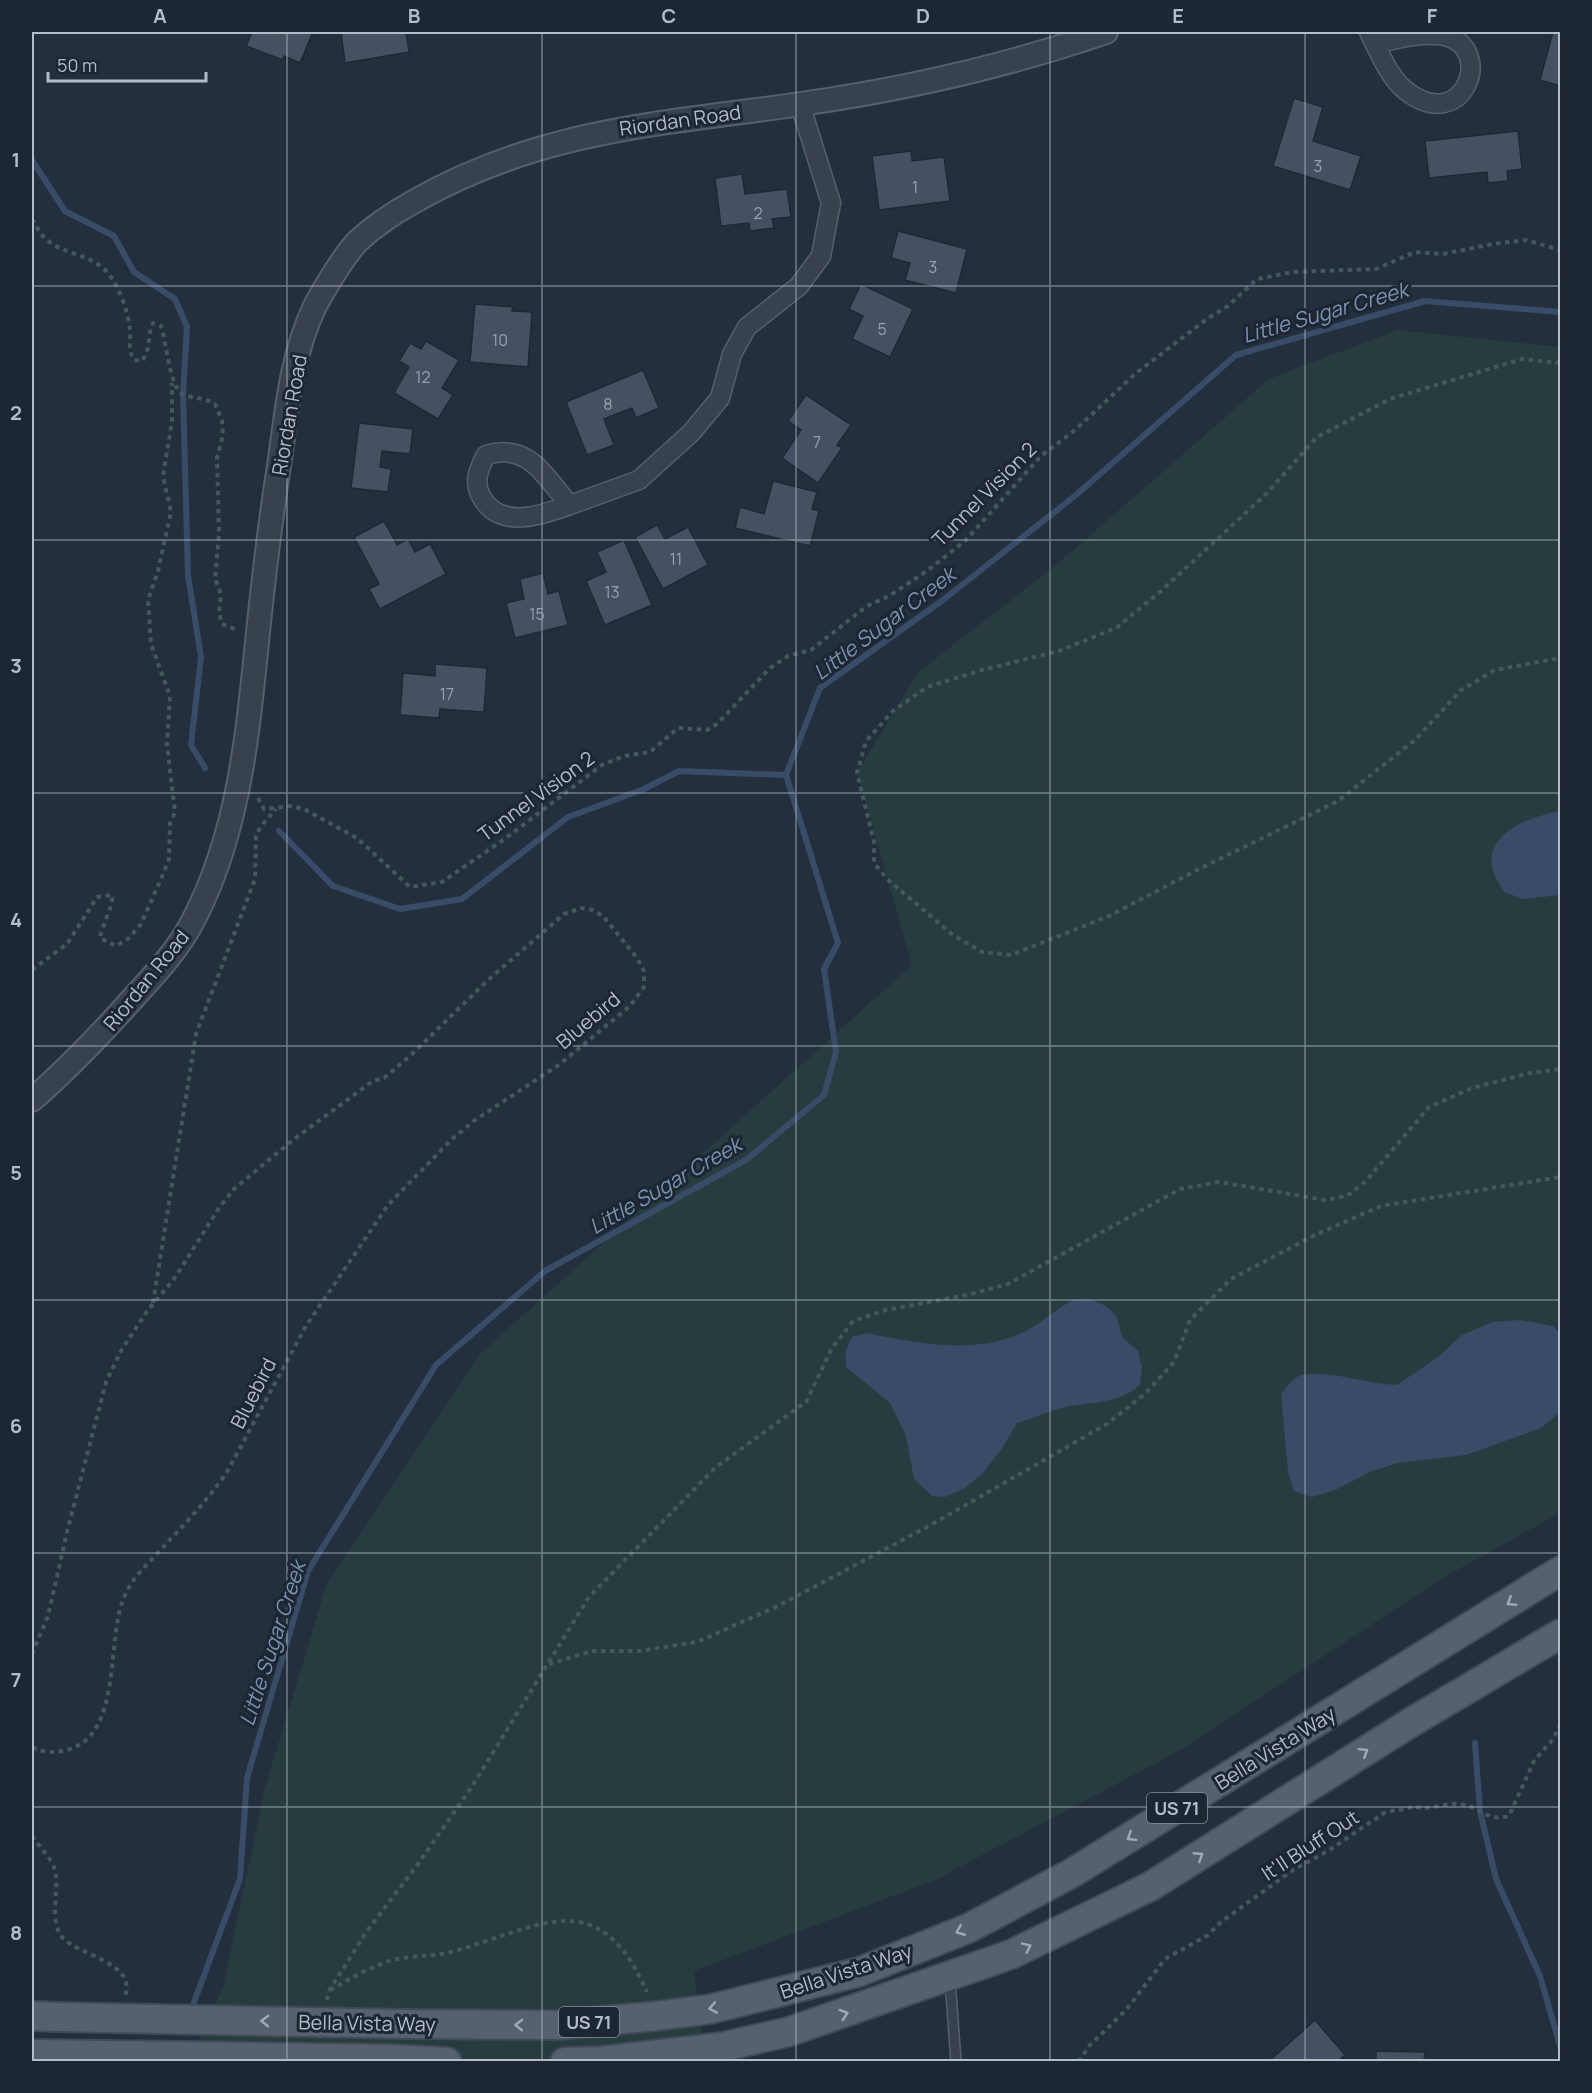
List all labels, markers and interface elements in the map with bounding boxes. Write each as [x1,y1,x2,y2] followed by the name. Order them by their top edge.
[153,2,167,29] text: A
[408,2,421,29] text: B
[662,2,676,29] text: C
[916,2,930,29] text: D
[1172,2,1184,29] text: E
[1427,2,1438,29] text: F
[48,45,206,83] scale bar
[57,53,97,77] text: 50 m
[618,98,742,142] street label: Riordan Road
[12,146,20,173] text: 1
[1314,155,1322,177] house number: 3
[912,176,918,198] house number: 1
[753,202,763,224] house number: 2
[929,256,937,278] house number: 3
[1239,274,1414,349] water label: Little Sugar Creek
[877,318,887,340] house number: 5
[492,329,508,351] house number: 10
[265,352,313,478] street label: Riordan Road
[415,366,431,388] house number: 12
[603,393,613,415] house number: 8
[10,399,22,426] text: 2
[813,431,821,453] house number: 7
[926,436,1042,552] street label: Tunnel Vision 2
[670,548,682,570] house number: 11
[807,559,963,686] water label: Little Sugar Creek
[604,581,620,603] house number: 13
[529,603,545,625] house number: 15
[10,652,22,679] text: 3
[440,683,454,705] house number: 17
[472,745,600,847] street label: Tunnel Vision 2
[10,906,22,933] text: 4
[97,924,195,1036] street label: Riordan Road
[550,985,626,1055] street label: Bluebird
[584,1129,748,1240] water label: Little Sugar Creek
[10,1159,22,1186] text: 5
[224,1353,282,1433] street label: Bluebird
[10,1412,22,1439] text: 6
[232,1555,313,1729] water label: Little Sugar Creek
[1507,1594,1517,1606] one-way arrow
[11,1666,21,1693] text: 7
[1210,1700,1341,1796] street label: Bella Vista Way
[1358,1747,1368,1759] one-way arrow
[1147,1793,1207,1823] road number: US 71
[1256,1803,1364,1887] street label: It'll Bluff Out
[1127,1829,1137,1841] one-way arrow
[1193,1851,1203,1863] one-way arrow
[10,1919,22,1946] text: 8
[955,1924,966,1936] one-way arrow
[777,1937,916,2005] street label: Bella Vista Way
[1021,1943,1032,1955] one-way arrow
[708,2001,718,2014] one-way arrow
[559,2007,619,2037] road number: US 71
[298,2008,436,2038] street label: Bella Vista Way
[838,2009,849,2021] one-way arrow
[260,2015,269,2027] one-way arrow
[514,2019,523,2031] one-way arrow

